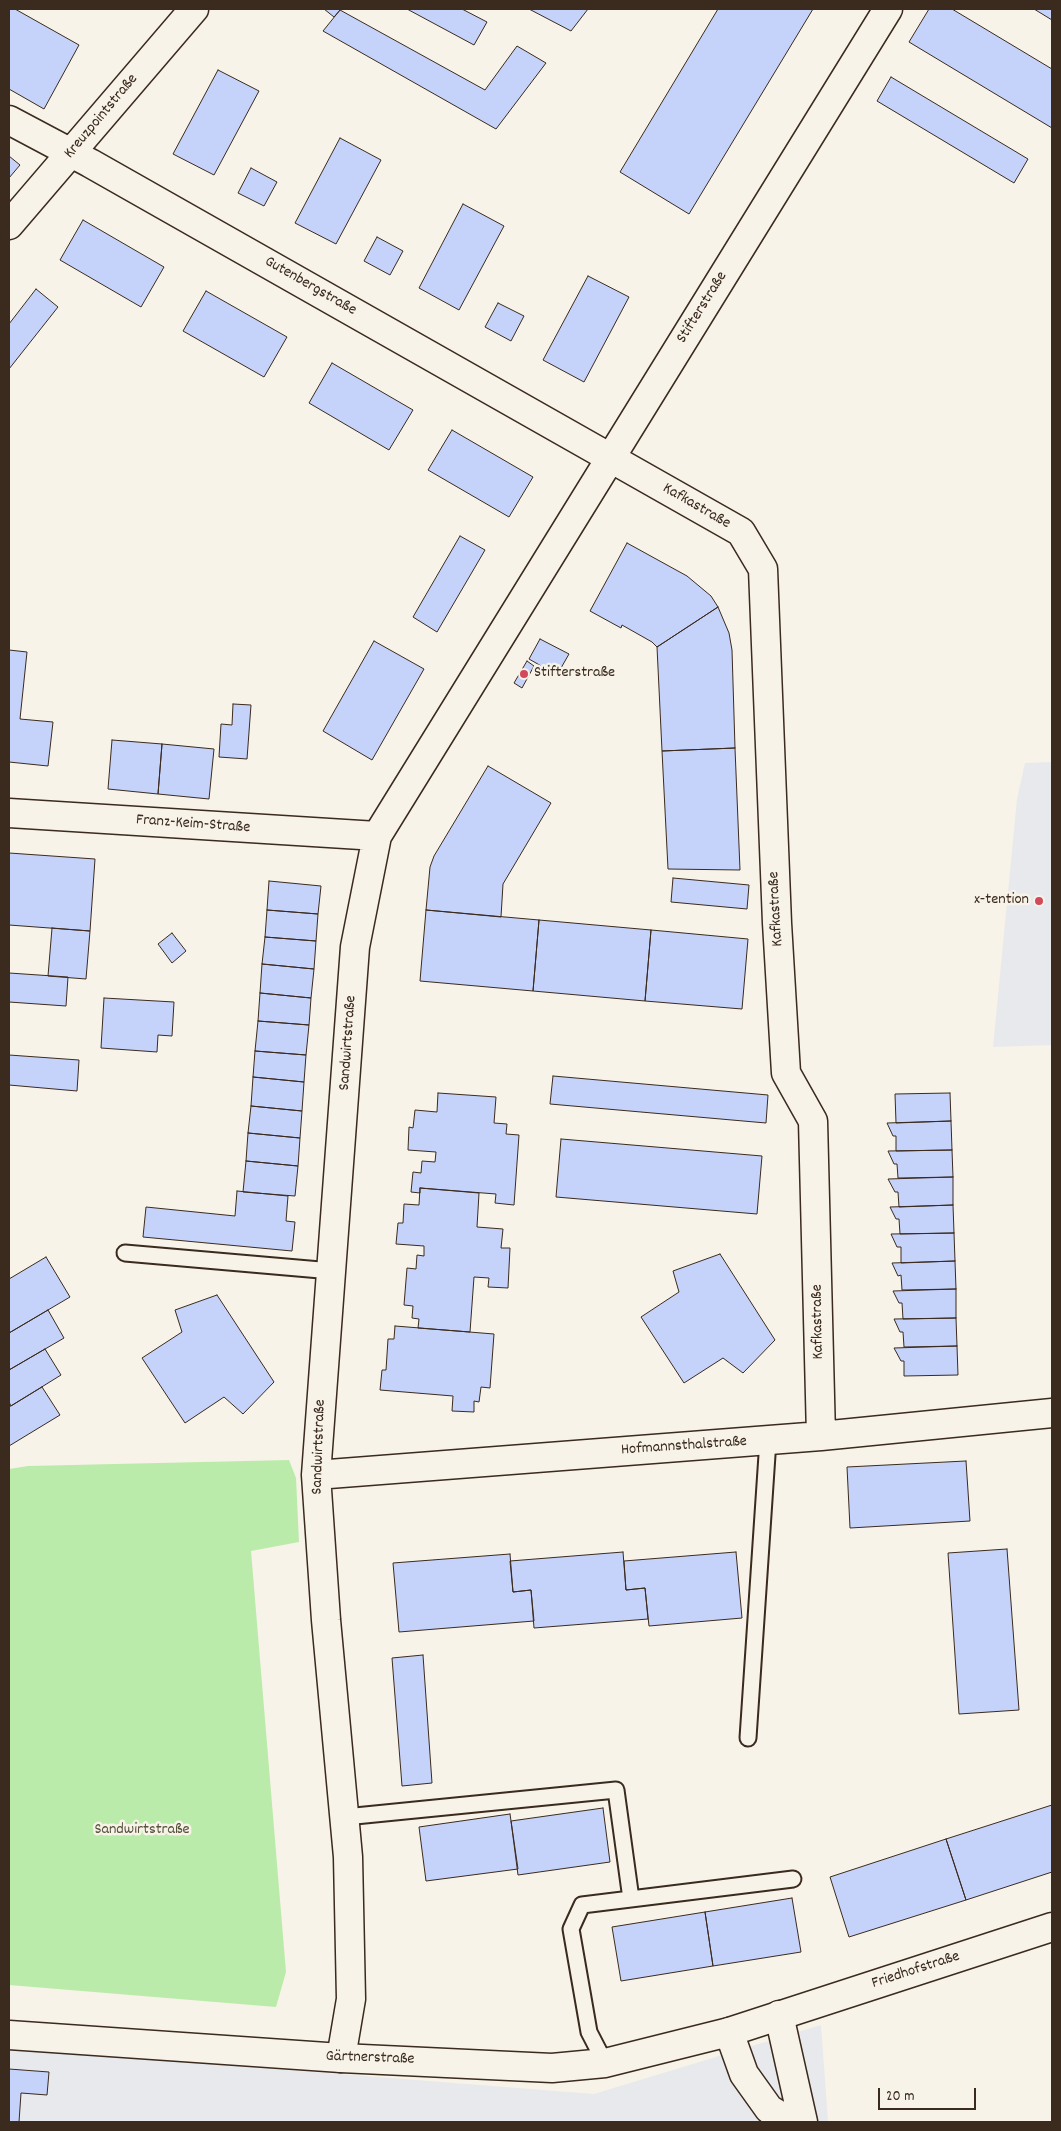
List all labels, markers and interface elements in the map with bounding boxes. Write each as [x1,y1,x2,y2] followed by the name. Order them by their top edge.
[61,71,143,163] street label: Kreuzpointstraße
[261,253,359,321] street label: Gutenbergstraße
[673,269,733,347] street label: Stifterstraße
[659,480,733,534] street label: Kafkastraße
[534,664,615,684] place label: Stifterstraße
[518,668,530,680] marker: Stifterstraße
[135,811,251,839] street label: Franz-Keim-Straße
[765,871,789,947] street label: Kafkastraße
[974,891,1029,911] place label: x-tention
[1033,895,1045,907] marker: x-tention
[336,995,362,1091] street label: Sandwirtstraße
[809,1284,829,1360] street label: Kafkastraße
[309,1399,331,1495] street label: Sandwirtstraße
[620,1433,748,1461] street label: Hofmannsthalstraße
[94,1821,190,1841] park label: Sandwirtstraße
[870,1948,962,1994] street label: Friedhofstraße
[325,2048,415,2070] street label: Gärtnerstraße
[881,2078,978,2110] scale bar
[886,2086,914,2108] text: 20 m

